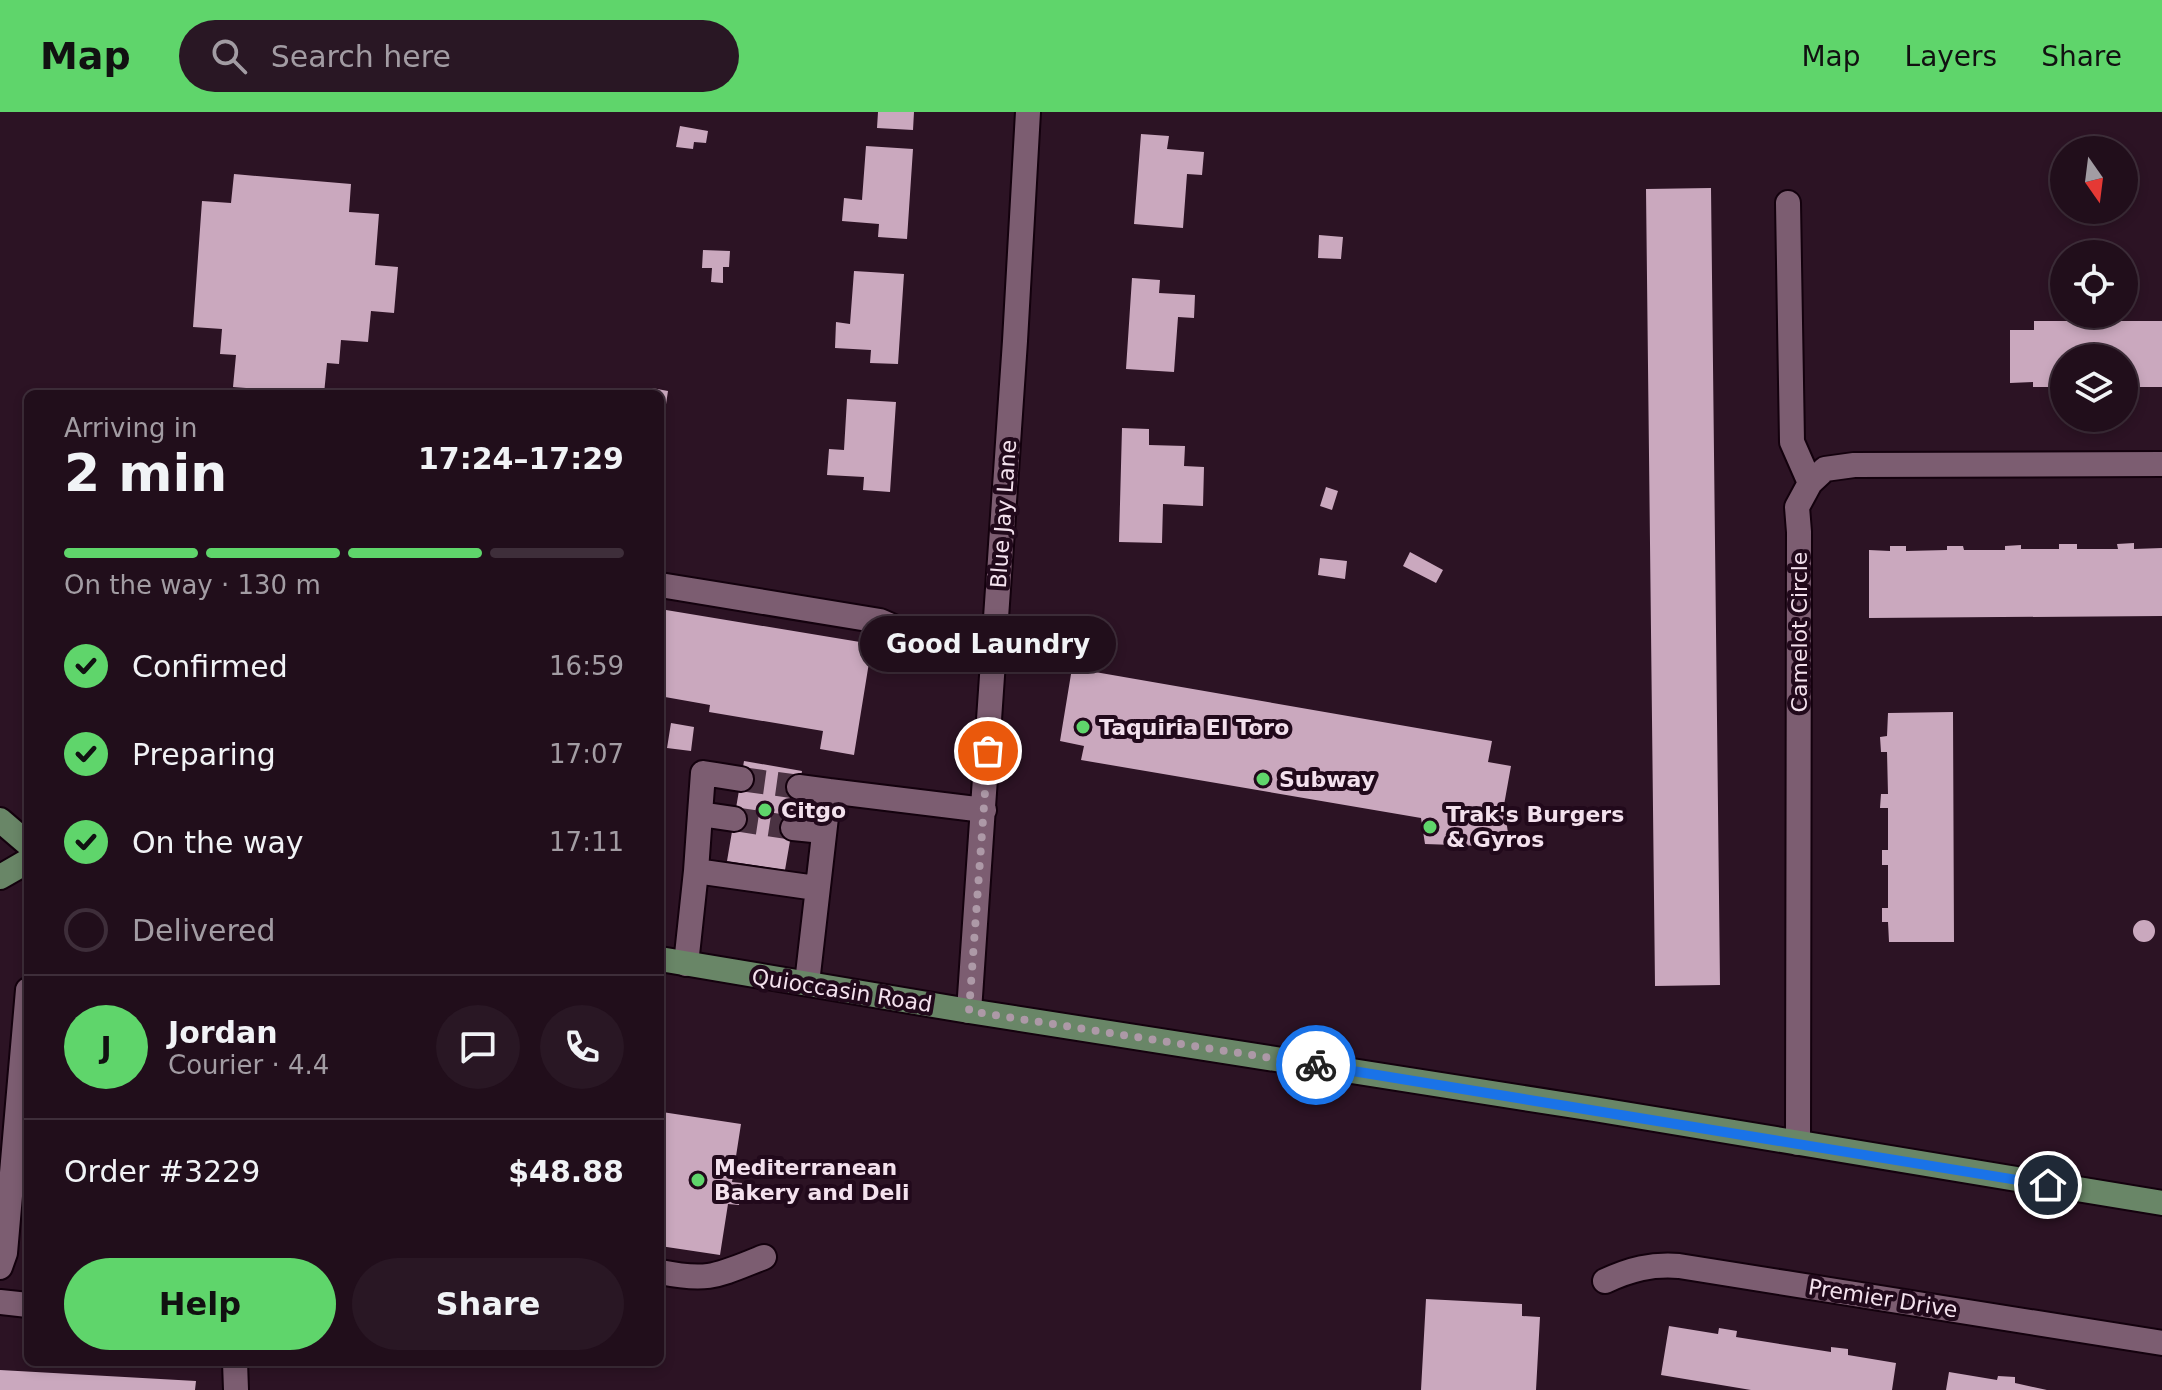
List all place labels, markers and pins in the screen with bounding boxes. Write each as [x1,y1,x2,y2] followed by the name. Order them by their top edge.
[860,615,1116,671] callout: Good Laundry
[1099,715,1289,740] place label: Taquiria El Toro
[954,717,1022,785] pin
[1074,718,1092,736] marker: Taquiria El Toro
[1279,767,1375,792] place label: Subway
[1254,770,1272,788] marker: Subway
[781,798,846,823] place label: Citgo
[756,801,774,819] marker: Citgo
[1446,802,1624,852] place label: Trak's Burgers & Gyros
[1421,818,1439,836] marker: Trak's Burgers & Gyros
[2014,1151,2082,1219] pin
[714,1155,910,1205] place label: Mediterranean Bakery and Deli
[689,1171,707,1189] marker: Mediterranean Bakery and Deli

